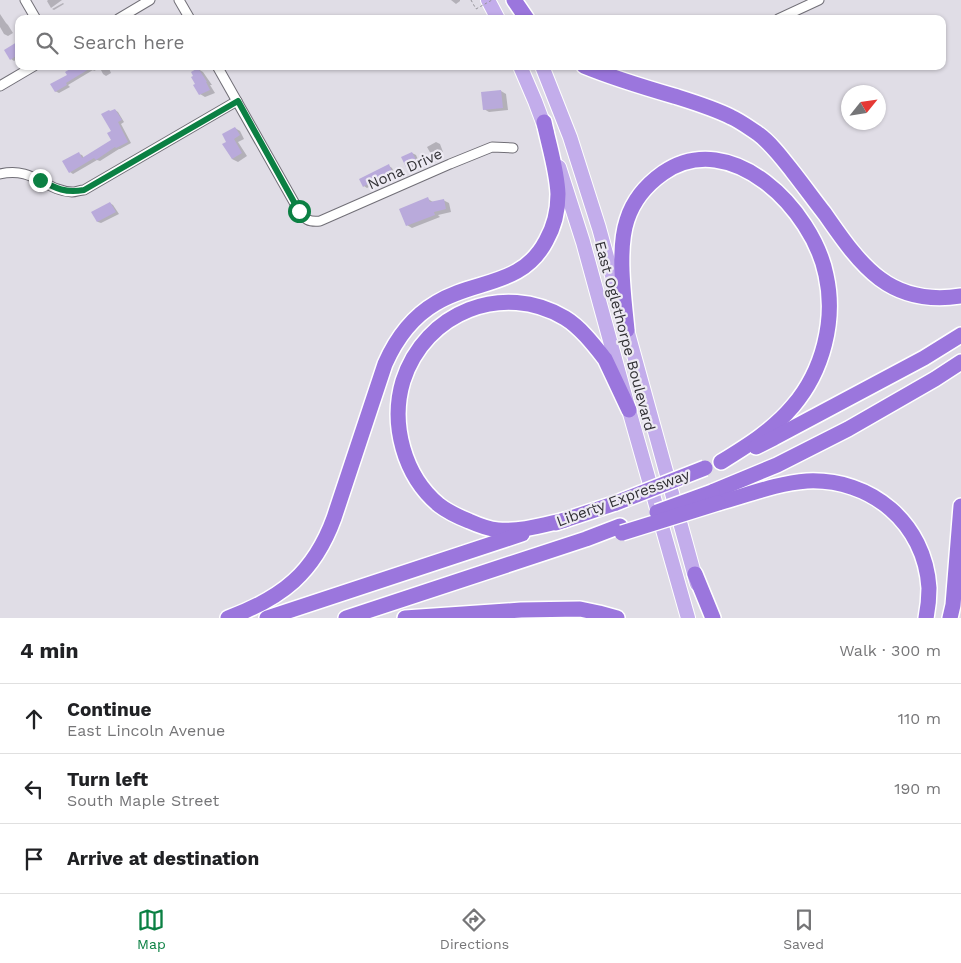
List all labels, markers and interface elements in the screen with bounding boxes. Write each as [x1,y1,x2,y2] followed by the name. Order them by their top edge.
[15,15,946,70] search box
[33,29,61,57] icon: search
[73,31,184,54] text: Search here
[841,85,886,130] north arrow
[365,145,445,193] street label: Nona Drive
[29,169,52,192] route end
[288,200,311,223] route start
[591,239,659,433] street label: East Oglethorpe Boulevard
[554,465,692,530] street label: Liberty Expressway
[20,638,78,663] text: 4 min
[839,641,941,660] text: Walk · 300 m
[67,698,151,721] text: Continue
[20,705,48,733] icon: ahead
[898,709,941,728] text: 110 m
[67,721,225,740] text: East Lincoln Avenue
[67,768,148,791] text: Turn left
[20,775,48,803] icon: left
[894,779,941,798] text: 190 m
[67,791,219,810] text: South Maple Street
[20,845,48,873] icon: arrive
[67,847,259,870] text: Arrive at destination
[137,906,166,952] tab: Map
[440,906,509,952] tab: Directions
[783,906,824,952] tab: Saved

